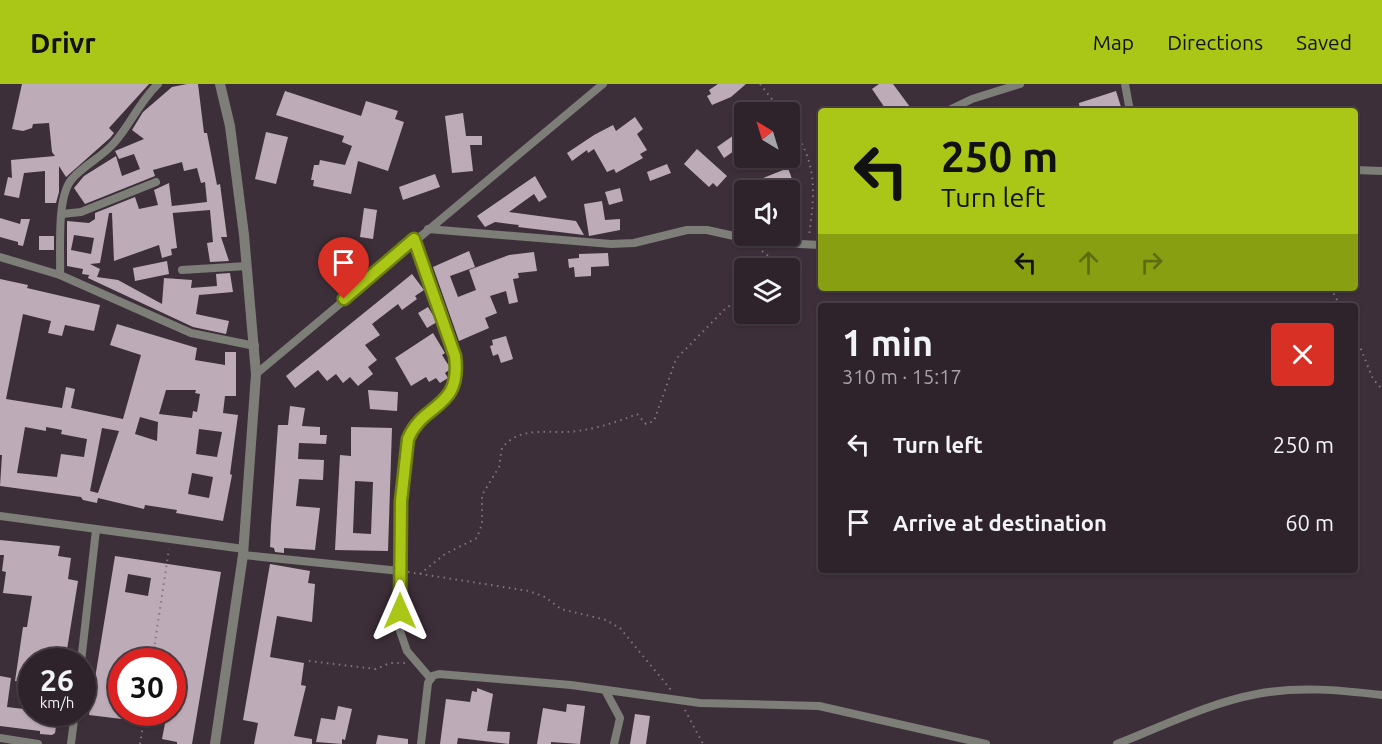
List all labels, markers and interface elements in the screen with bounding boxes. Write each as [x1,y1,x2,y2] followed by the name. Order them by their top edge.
[30,27,96,58] text: Drivr
[1093,30,1134,54] text: Map
[1167,30,1263,54] text: Directions
[1296,30,1352,54] text: Saved
[734,102,800,168] north arrow
[734,102,800,324] map controls
[842,132,920,210] icon: left
[941,133,1058,180] text: 250 m
[734,180,800,246] button: sound
[941,182,1045,212] text: Turn left
[318,237,369,299] pin
[327,246,360,279] icon: arrive
[1009,246,1042,279] icon: left
[1072,246,1105,279] icon: ahead
[1135,246,1168,279] icon: right
[734,258,800,324] button: layers
[842,322,933,363] text: 1 min
[1271,323,1334,386] button: close
[842,365,962,388] text: 310 m · 15:17
[842,428,875,461] icon: left
[893,432,983,457] text: Turn left
[1273,432,1334,457] text: 250 m
[842,506,875,539] icon: arrive
[893,510,1107,535] text: Arrive at destination
[1285,510,1334,535] text: 60 m
[368,579,432,643] position arrow
[108,648,186,726] speed limit sign: 30
[40,663,74,697] text: 26
[40,694,74,711] text: km/h

